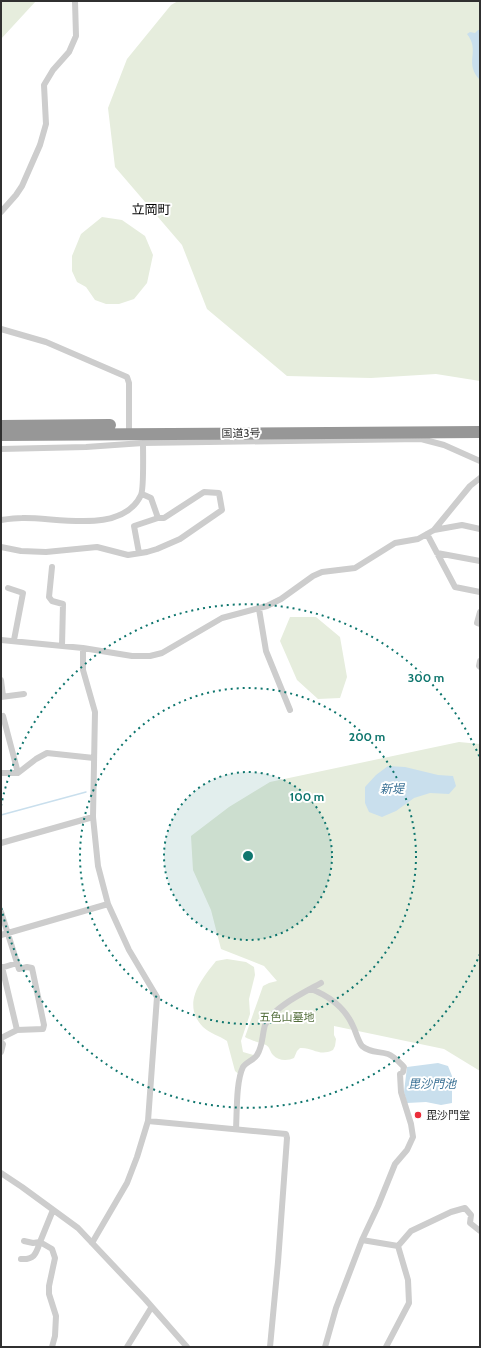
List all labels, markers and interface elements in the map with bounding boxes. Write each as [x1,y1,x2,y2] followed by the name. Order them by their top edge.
[131,201,171,217] district label: 立岡町
[221,426,261,440] street label: 国道3号
[408,670,444,685] text: 300 m
[349,729,385,744] text: 200 m
[380,781,406,796] water label: 新堤
[290,789,324,804] text: 100 m
[241,849,255,863] centre of rings
[260,1010,315,1024] park label: 五色山墓地
[408,1076,457,1091] water label: 毘沙門池
[426,1108,470,1122] place label: 毘沙門堂
[413,1110,423,1120] marker: 毘沙門堂

